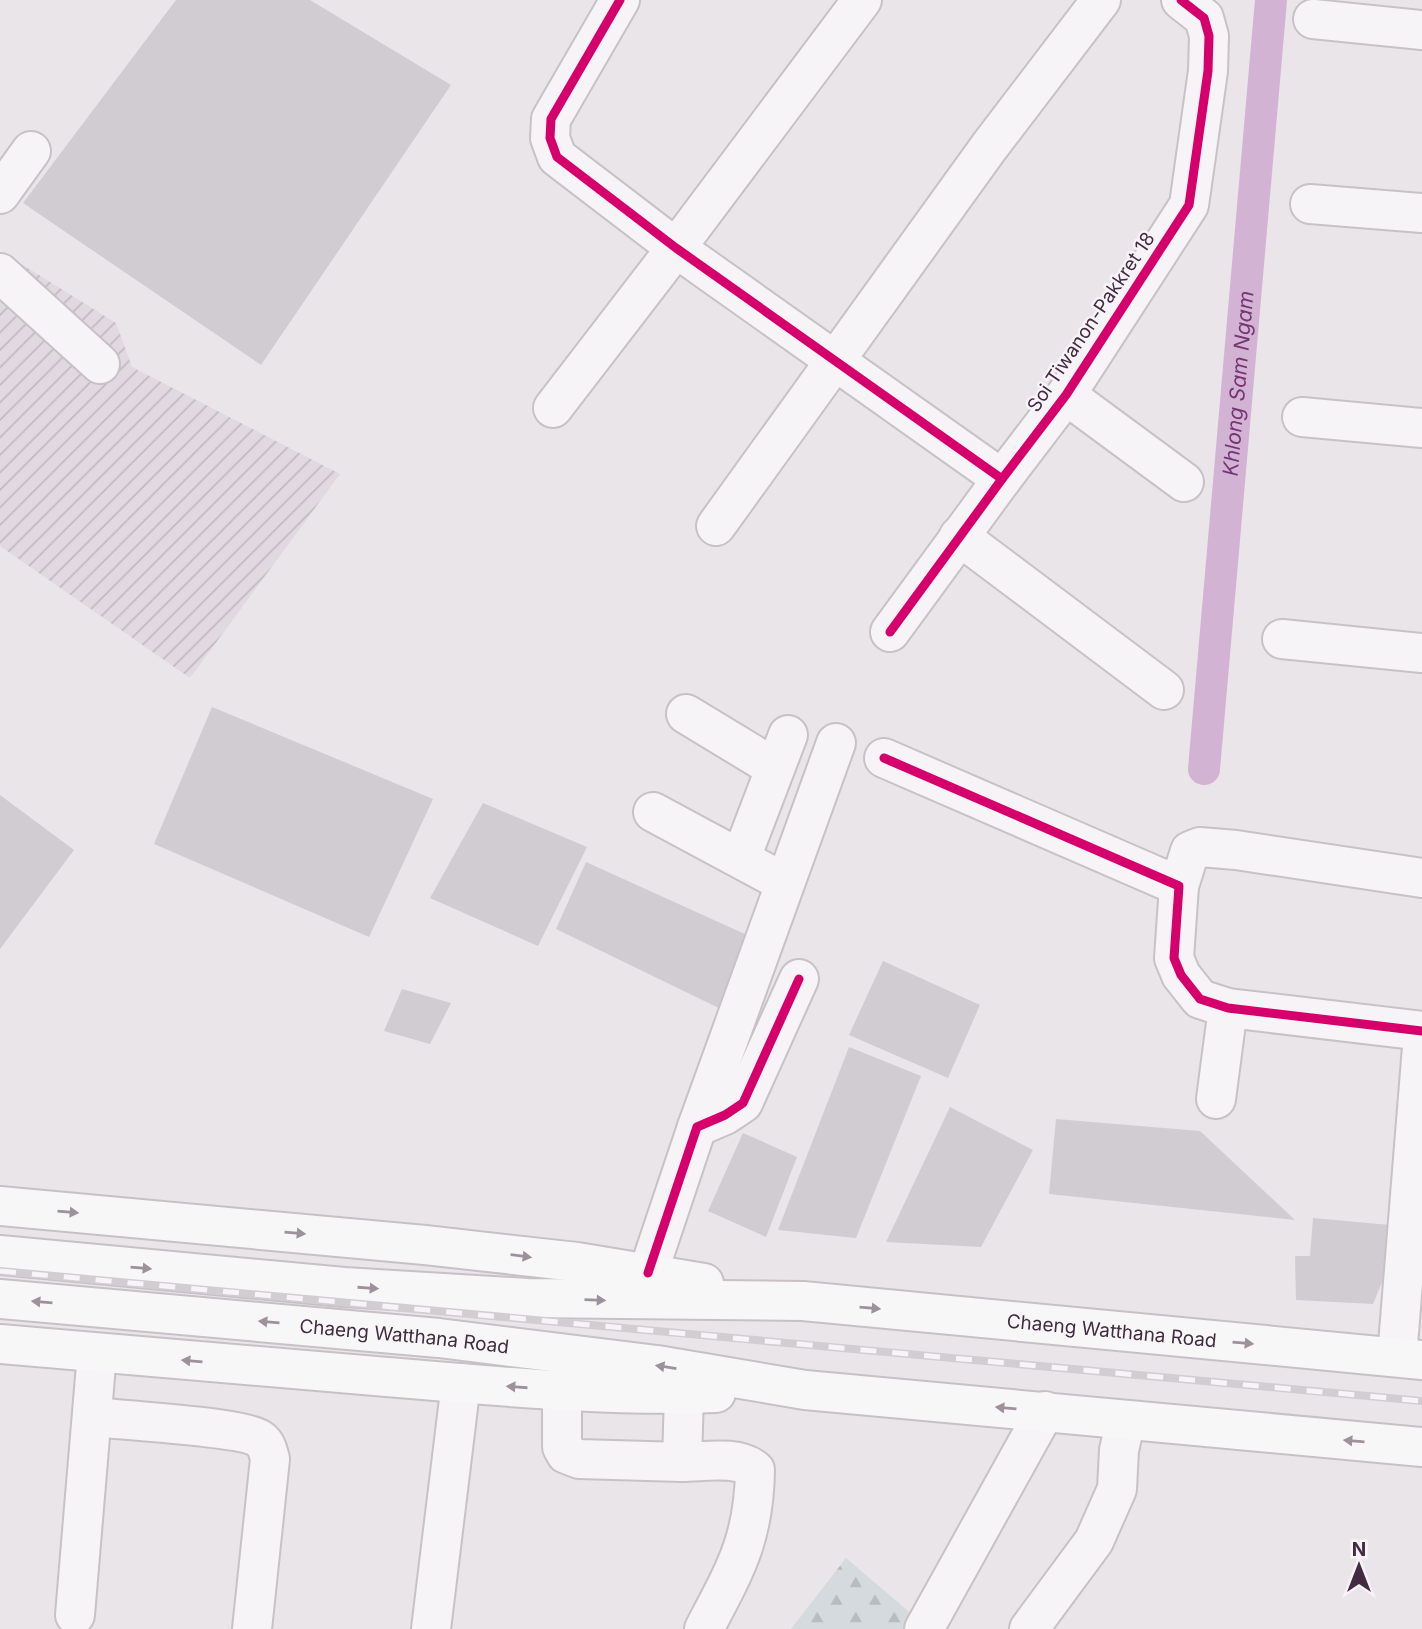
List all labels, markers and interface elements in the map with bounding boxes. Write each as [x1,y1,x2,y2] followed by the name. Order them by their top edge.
[1022,228,1160,416] street label: Soi Tiwanon-Pakkret 18
[1217,290,1258,477] water label: Khlong Sam Ngam
[57,1207,79,1218] one-way arrow
[284,1228,306,1239] one-way arrow
[510,1250,532,1261] one-way arrow
[130,1263,152,1274] one-way arrow
[357,1283,379,1294] one-way arrow
[584,1294,606,1305] one-way arrow
[31,1296,53,1307] one-way arrow
[860,1303,882,1314] one-way arrow
[1006,1309,1218,1352] street label: Chaeng Watthana Road
[299,1314,510,1358] street label: Chaeng Watthana Road
[258,1316,280,1327] one-way arrow
[1233,1338,1255,1349] one-way arrow
[181,1355,203,1366] one-way arrow
[654,1361,676,1372] one-way arrow
[506,1381,528,1392] one-way arrow
[994,1402,1016,1413] one-way arrow
[1343,1435,1365,1446] one-way arrow
[1324,1531,1394,1601] north arrow
[1352,1538,1366,1561] text: N

